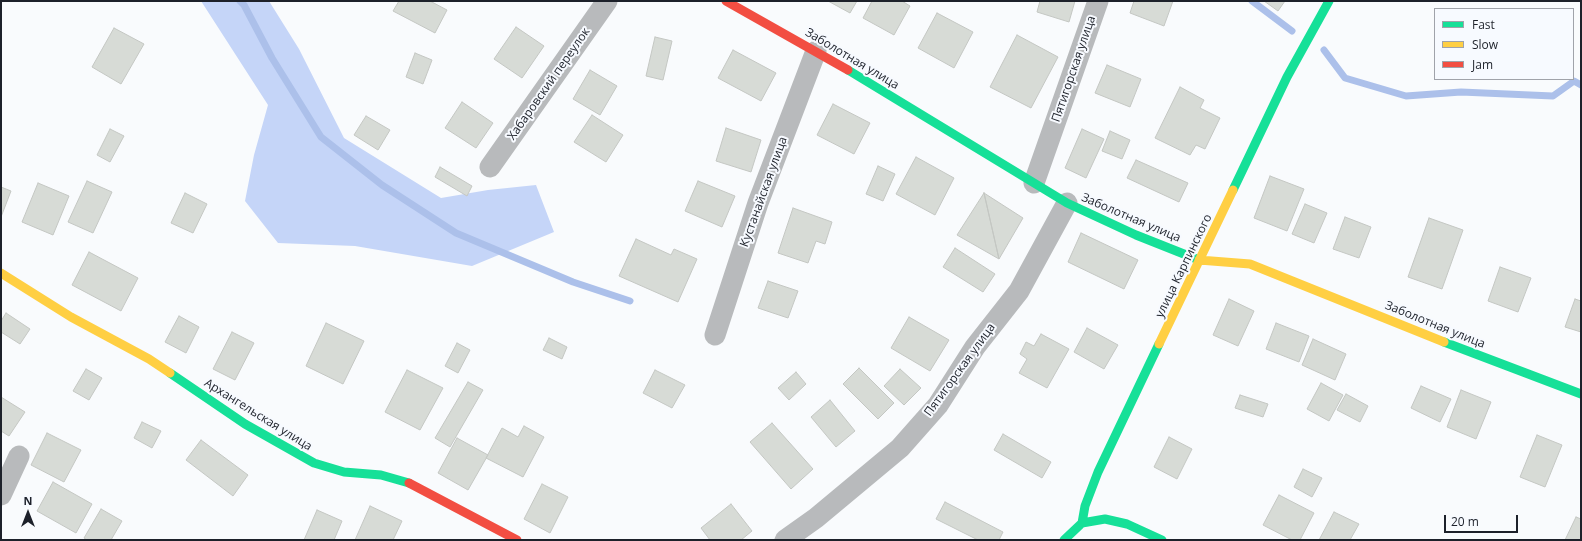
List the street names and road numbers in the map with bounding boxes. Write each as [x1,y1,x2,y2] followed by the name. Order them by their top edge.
[1049,14,1099,124] street label: Пятигорская улица
[505,25,593,143] street label: Хабаровский переулок
[803,25,901,93] street label: Заболотная улица
[737,135,791,249] street label: Кустанайская улица
[1079,191,1183,245] street label: Заболотная улица
[1153,212,1215,320] street label: улица Карпинского
[1383,298,1487,352] street label: Заболотная улица
[921,321,999,419] street label: Пятигорская улица
[201,376,315,454] street label: Архангельская улица

